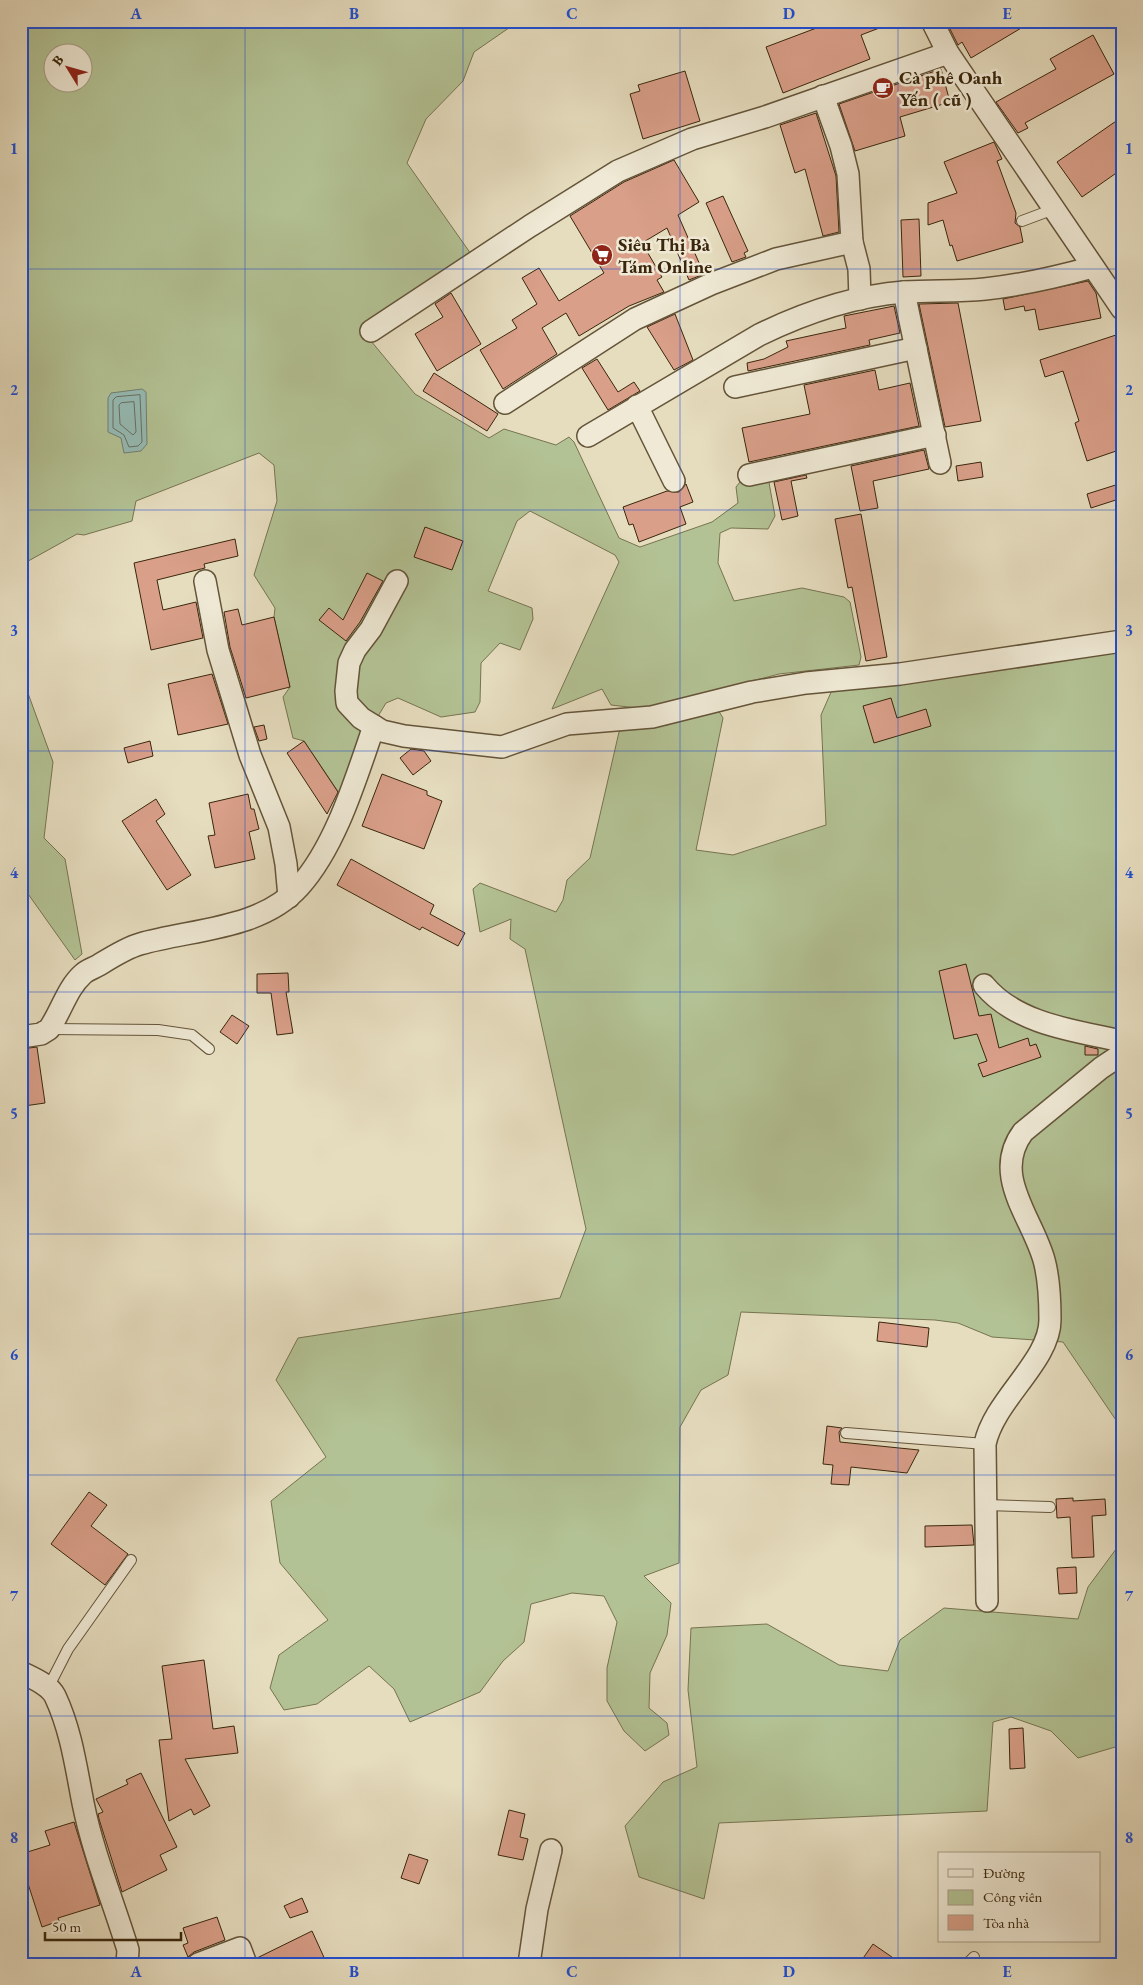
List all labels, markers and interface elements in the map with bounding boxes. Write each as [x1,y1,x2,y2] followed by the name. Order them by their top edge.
[129,3,142,24] text: A
[349,3,359,24] text: B
[566,3,578,24] text: C
[783,3,795,24] text: D
[1002,3,1012,24] text: E
[42,42,92,92] north arrow
[48,51,68,69] text: B
[899,65,1003,112] place label: Cà phê Oanh Yến ( cũ )
[871,76,895,100] cafe icon: Cà phê Oanh Yến ( cũ )
[10,138,18,159] text: 1
[1125,138,1133,159] text: 1
[618,232,712,279] place label: Siêu Thị Bà Tám Online
[590,243,614,267] supermarket icon: Siêu Thị Bà Tám Online
[10,379,19,400] text: 2
[1125,379,1134,400] text: 2
[10,620,18,641] text: 3
[1125,620,1133,641] text: 3
[10,862,19,883] text: 4
[1125,862,1134,883] text: 4
[10,1103,18,1124] text: 5
[1125,1103,1133,1124] text: 5
[10,1344,19,1365] text: 6
[1125,1344,1134,1365] text: 6
[10,1585,19,1606] text: 7
[1125,1585,1134,1606] text: 7
[10,1827,18,1848] text: 8
[1125,1827,1133,1848] text: 8
[938,1852,1100,1942] legend
[983,1863,1025,1882] text: Đường
[983,1887,1043,1906] text: Công viên
[45,1910,181,1942] scale bar
[983,1913,1029,1932] text: Tòa nhà
[52,1917,81,1936] text: 50 m
[129,1961,142,1982] text: A
[349,1961,359,1982] text: B
[566,1961,578,1982] text: C
[783,1961,795,1982] text: D
[1002,1961,1012,1982] text: E

